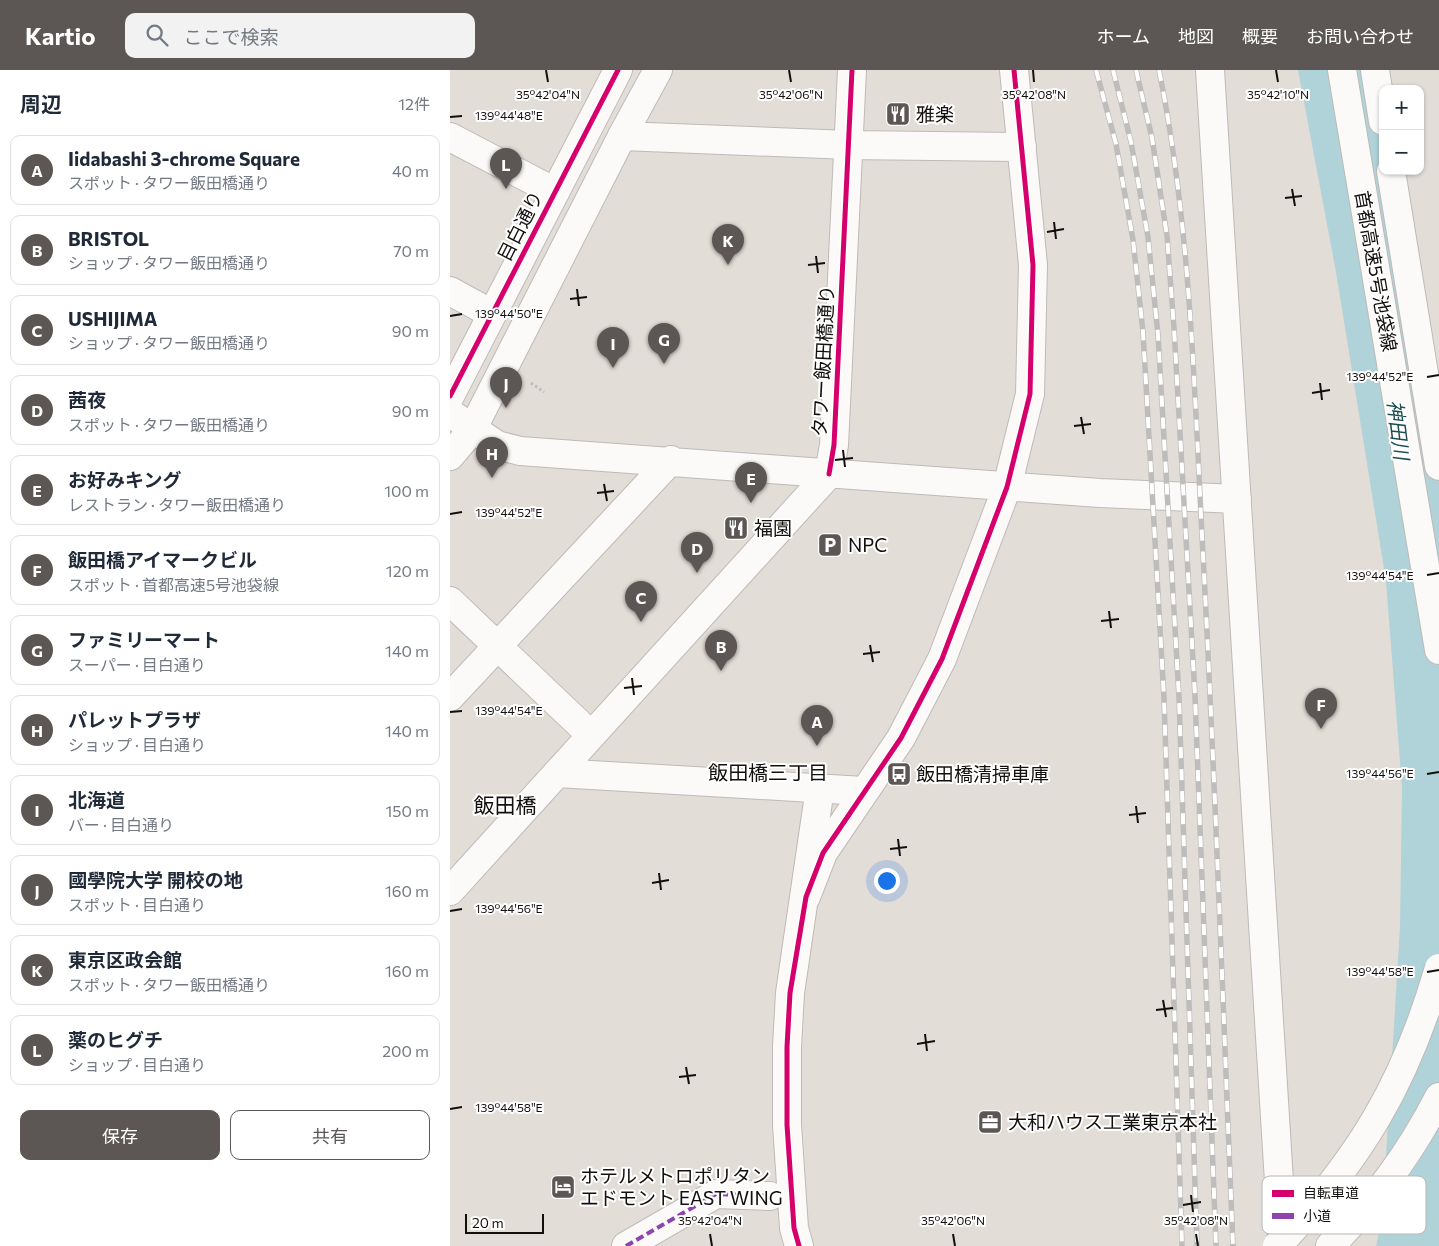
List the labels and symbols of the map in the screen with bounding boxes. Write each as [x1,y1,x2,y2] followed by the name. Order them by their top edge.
[516,87,580,101] text: 35°42'04"N
[759,87,823,101] text: 35°42'06"N
[1002,87,1066,101] text: 35°42'08"N
[1247,87,1309,101] text: 35°42'10"N
[885,101,911,127] restaurant icon: 雅楽
[916,102,954,125] place label: 雅楽
[475,108,543,122] text: 139°44'48"E
[490,148,522,189] pin: L
[492,187,547,265] street label: 目白通り
[1351,189,1402,353] street label: 首都高速5号池袋線
[712,224,744,265] pin: K
[807,284,838,437] street label: タワー飯田橋通り
[475,306,543,320] text: 139°44'50"E
[648,323,680,364] pin: G
[597,327,629,368] pin: I
[490,367,522,408] pin: J
[1347,369,1413,383] text: 139°44'52"E
[1383,399,1415,463] water label: 神田川
[476,437,508,478] pin: H
[735,462,767,503] pin: E
[476,505,542,519] text: 139°44'52"E
[723,515,749,541] restaurant icon: 福園
[754,516,792,539] place label: 福園
[681,532,713,573] pin: D
[817,532,843,558] parking icon: NPC
[848,533,887,556] place label: NPC
[1346,568,1414,582] text: 139°44'54"E
[625,581,657,622] pin: C
[705,630,737,671] pin: B
[1305,688,1337,729] pin: F
[475,703,543,717] text: 139°44'54"E
[801,705,833,746] pin: A
[708,760,828,784] district label: 飯田橋三丁目
[886,761,912,787] bus stop icon: 飯田橋清掃車庫
[916,762,1049,785] place label: 飯田橋清掃車庫
[1346,766,1414,780] text: 139°44'56"E
[474,792,537,817] district label: 飯田橋
[874,868,900,894] your location
[475,901,543,915] text: 139°44'56"E
[1346,964,1414,978] text: 139°44'58"E
[475,1100,543,1114] text: 139°44'58"E
[977,1109,1003,1135] office icon: 大和ハウス工業東京本社
[1008,1110,1217,1133] place label: 大和ハウス工業東京本社
[580,1164,783,1209] place label: ホテルメトロポリタン エドモント EAST WING
[550,1174,576,1200] hotel icon: ホテルメトロポリタン エドモント EAST WING
[1262,1176,1426,1234] legend
[1303,1184,1359,1201] text: 自転車道
[1303,1207,1331,1224] text: 小道
[465,1211,544,1234] scale bar
[678,1213,742,1227] text: 35°42'04"N
[921,1213,985,1227] text: 35°42'06"N
[1164,1213,1228,1227] text: 35°42'08"N

